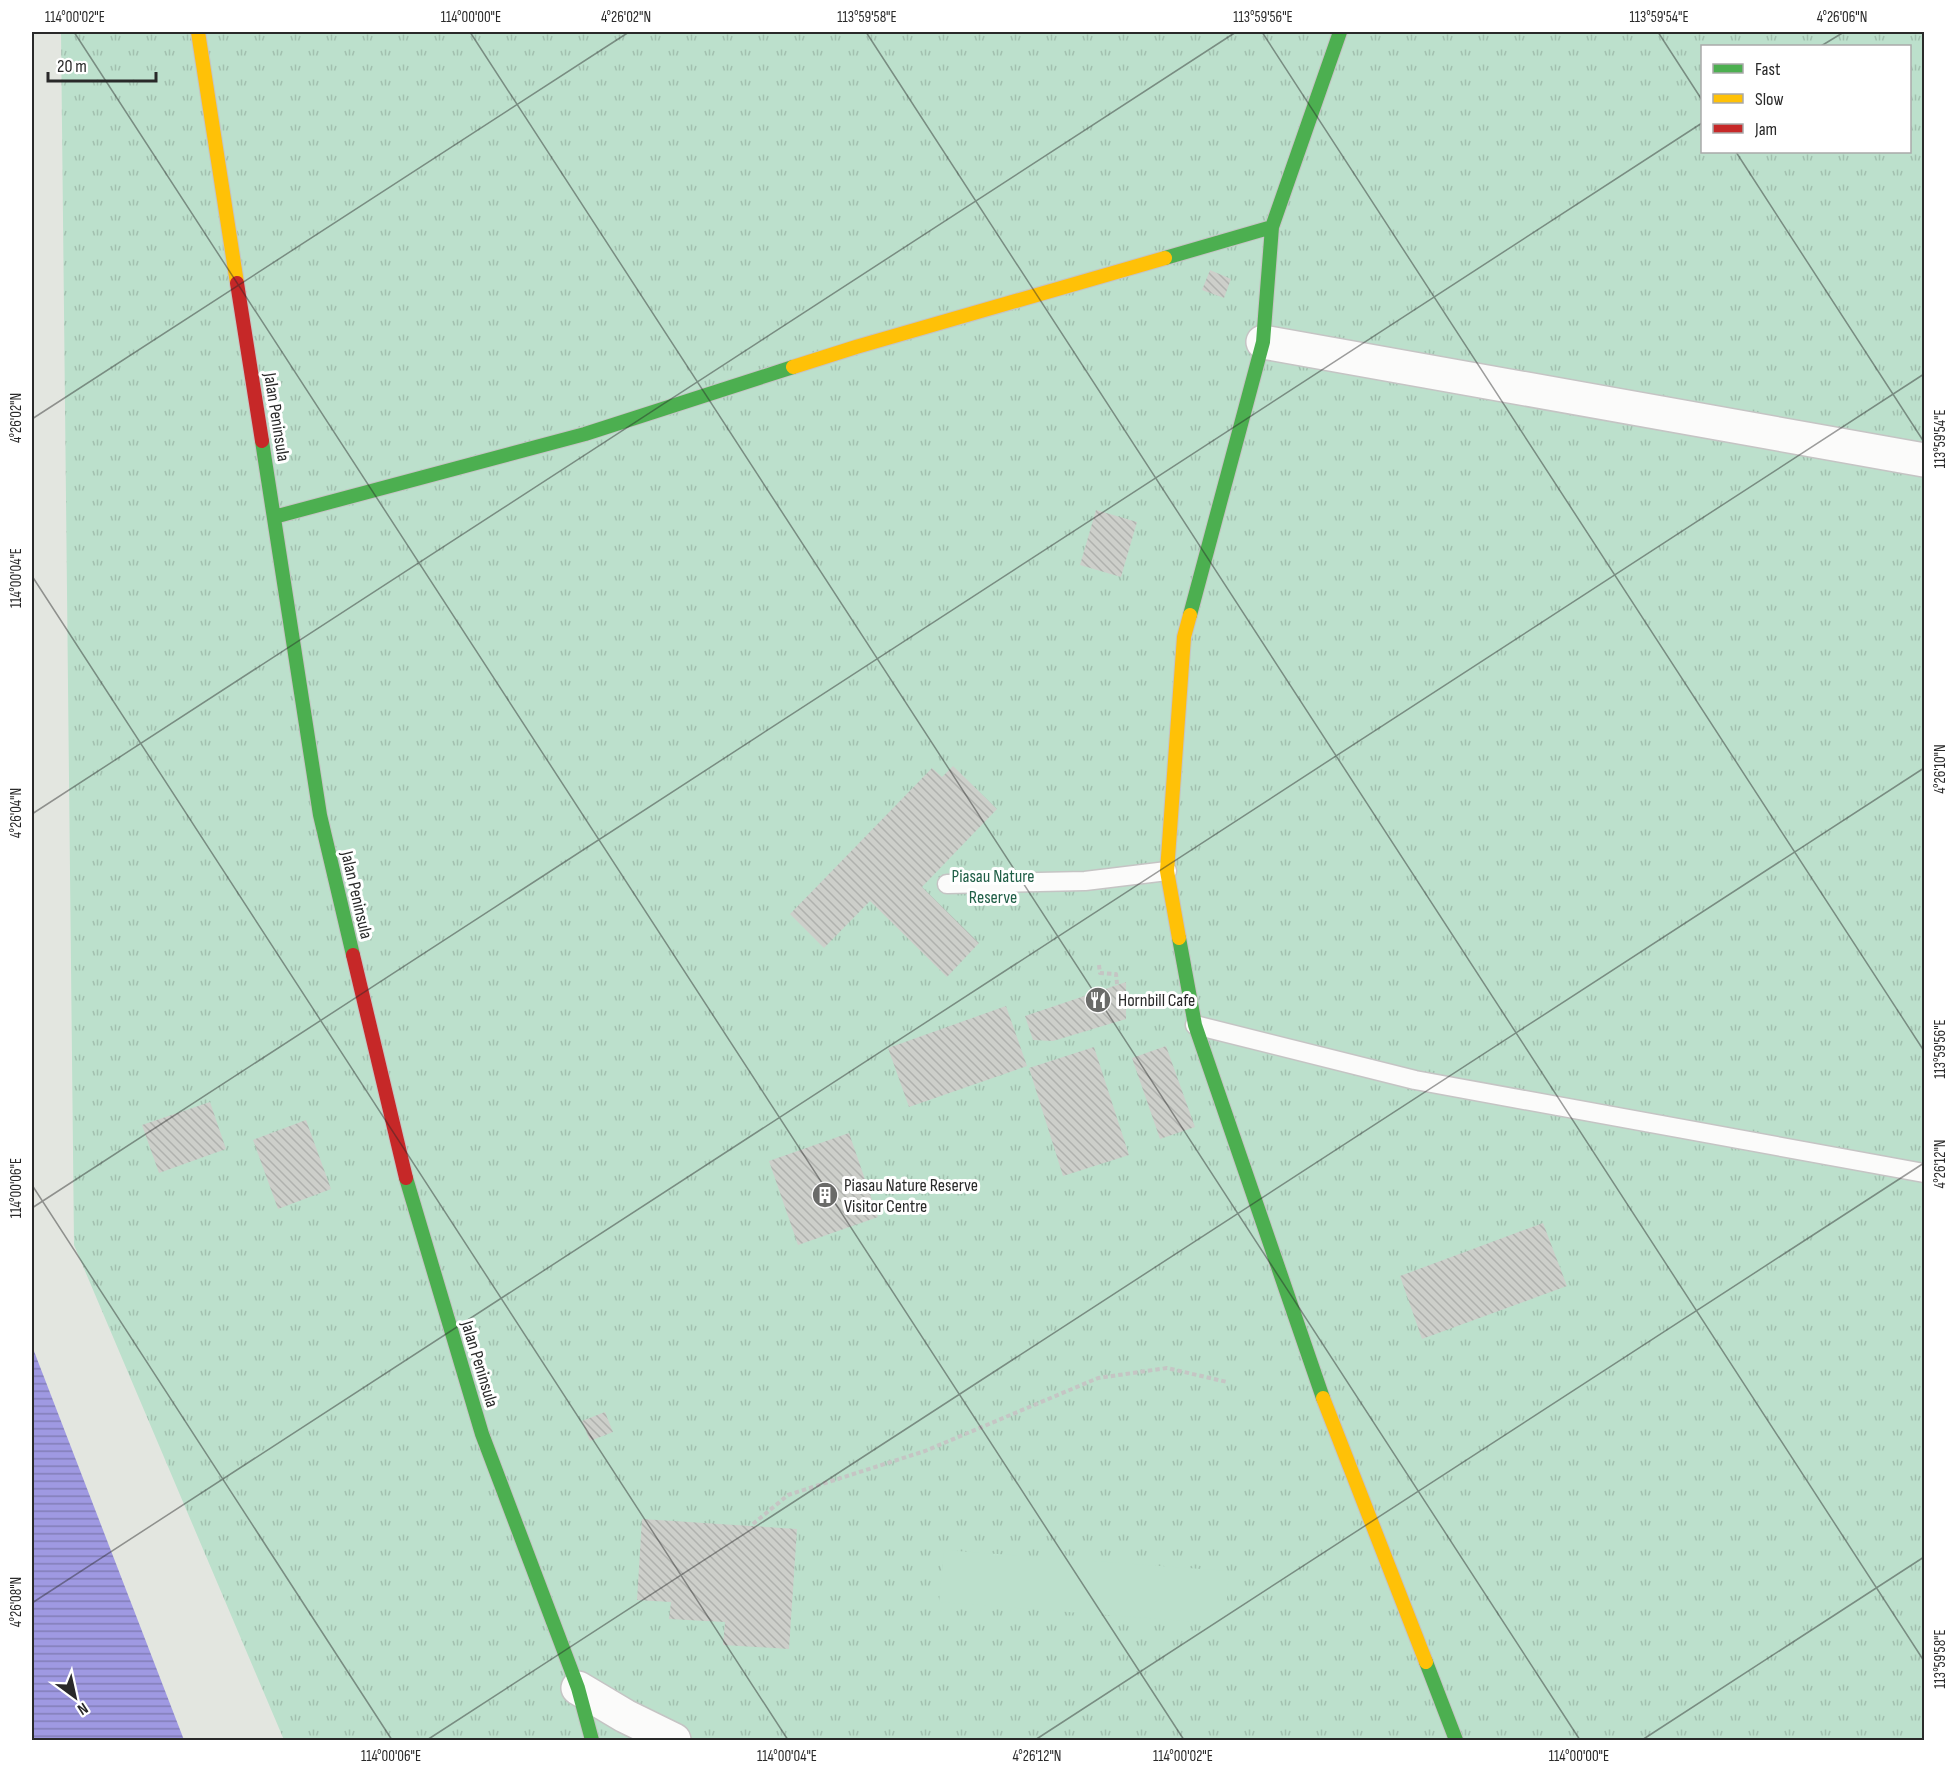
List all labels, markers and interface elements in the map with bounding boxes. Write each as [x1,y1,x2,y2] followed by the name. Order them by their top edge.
[45,8,105,27] text: 114°00'02"E
[441,8,501,27] text: 114°00'00"E
[601,8,651,27] text: 4°26'02"N
[837,8,897,27] text: 113°59'58"E
[1233,8,1293,27] text: 113°59'56"E
[1629,8,1689,27] text: 113°59'54"E
[1817,8,1867,27] text: 4°26'06"N
[48,45,156,83] scale bar
[1701,45,1911,153] legend
[57,56,87,77] text: 20 m
[1755,59,1781,80] text: Fast
[1755,89,1784,110] text: Slow
[1754,119,1777,140] text: Jam
[259,370,294,463] street label: Jalan Peninsula
[7,393,26,443] text: 4°26'02"N
[1931,409,1950,469] text: 113°59'54"E
[7,548,26,608] text: 114°00'04"E
[1931,744,1950,794] text: 4°26'10"N
[7,788,26,838] text: 4°26'04"N
[336,848,377,941] street label: Jalan Peninsula
[952,866,1034,908] park label: Piasau Nature Reserve
[1083,985,1113,1015] restaurant icon: Hornbill Cafe
[1118,990,1195,1011] place label: Hornbill Cafe
[1931,1019,1950,1079] text: 113°59'56"E
[1931,1140,1950,1188] text: 4°26'12"N
[7,1158,26,1218] text: 114°00'06"E
[844,1175,978,1217] place label: Piasau Nature Reserve Visitor Centre
[810,1180,840,1210] building icon: Piasau Nature Reserve Visitor Centre
[456,1317,503,1410] street label: Jalan Peninsula
[7,1577,26,1627] text: 4°26'08"N
[1931,1629,1950,1689] text: 113°59'58"E
[45,1667,105,1727] north arrow
[74,1698,91,1719] text: N
[361,1747,421,1766] text: 114°00'06"E
[757,1747,817,1766] text: 114°00'04"E
[1013,1747,1061,1766] text: 4°26'12"N
[1153,1747,1213,1766] text: 114°00'02"E
[1549,1747,1609,1766] text: 114°00'00"E

